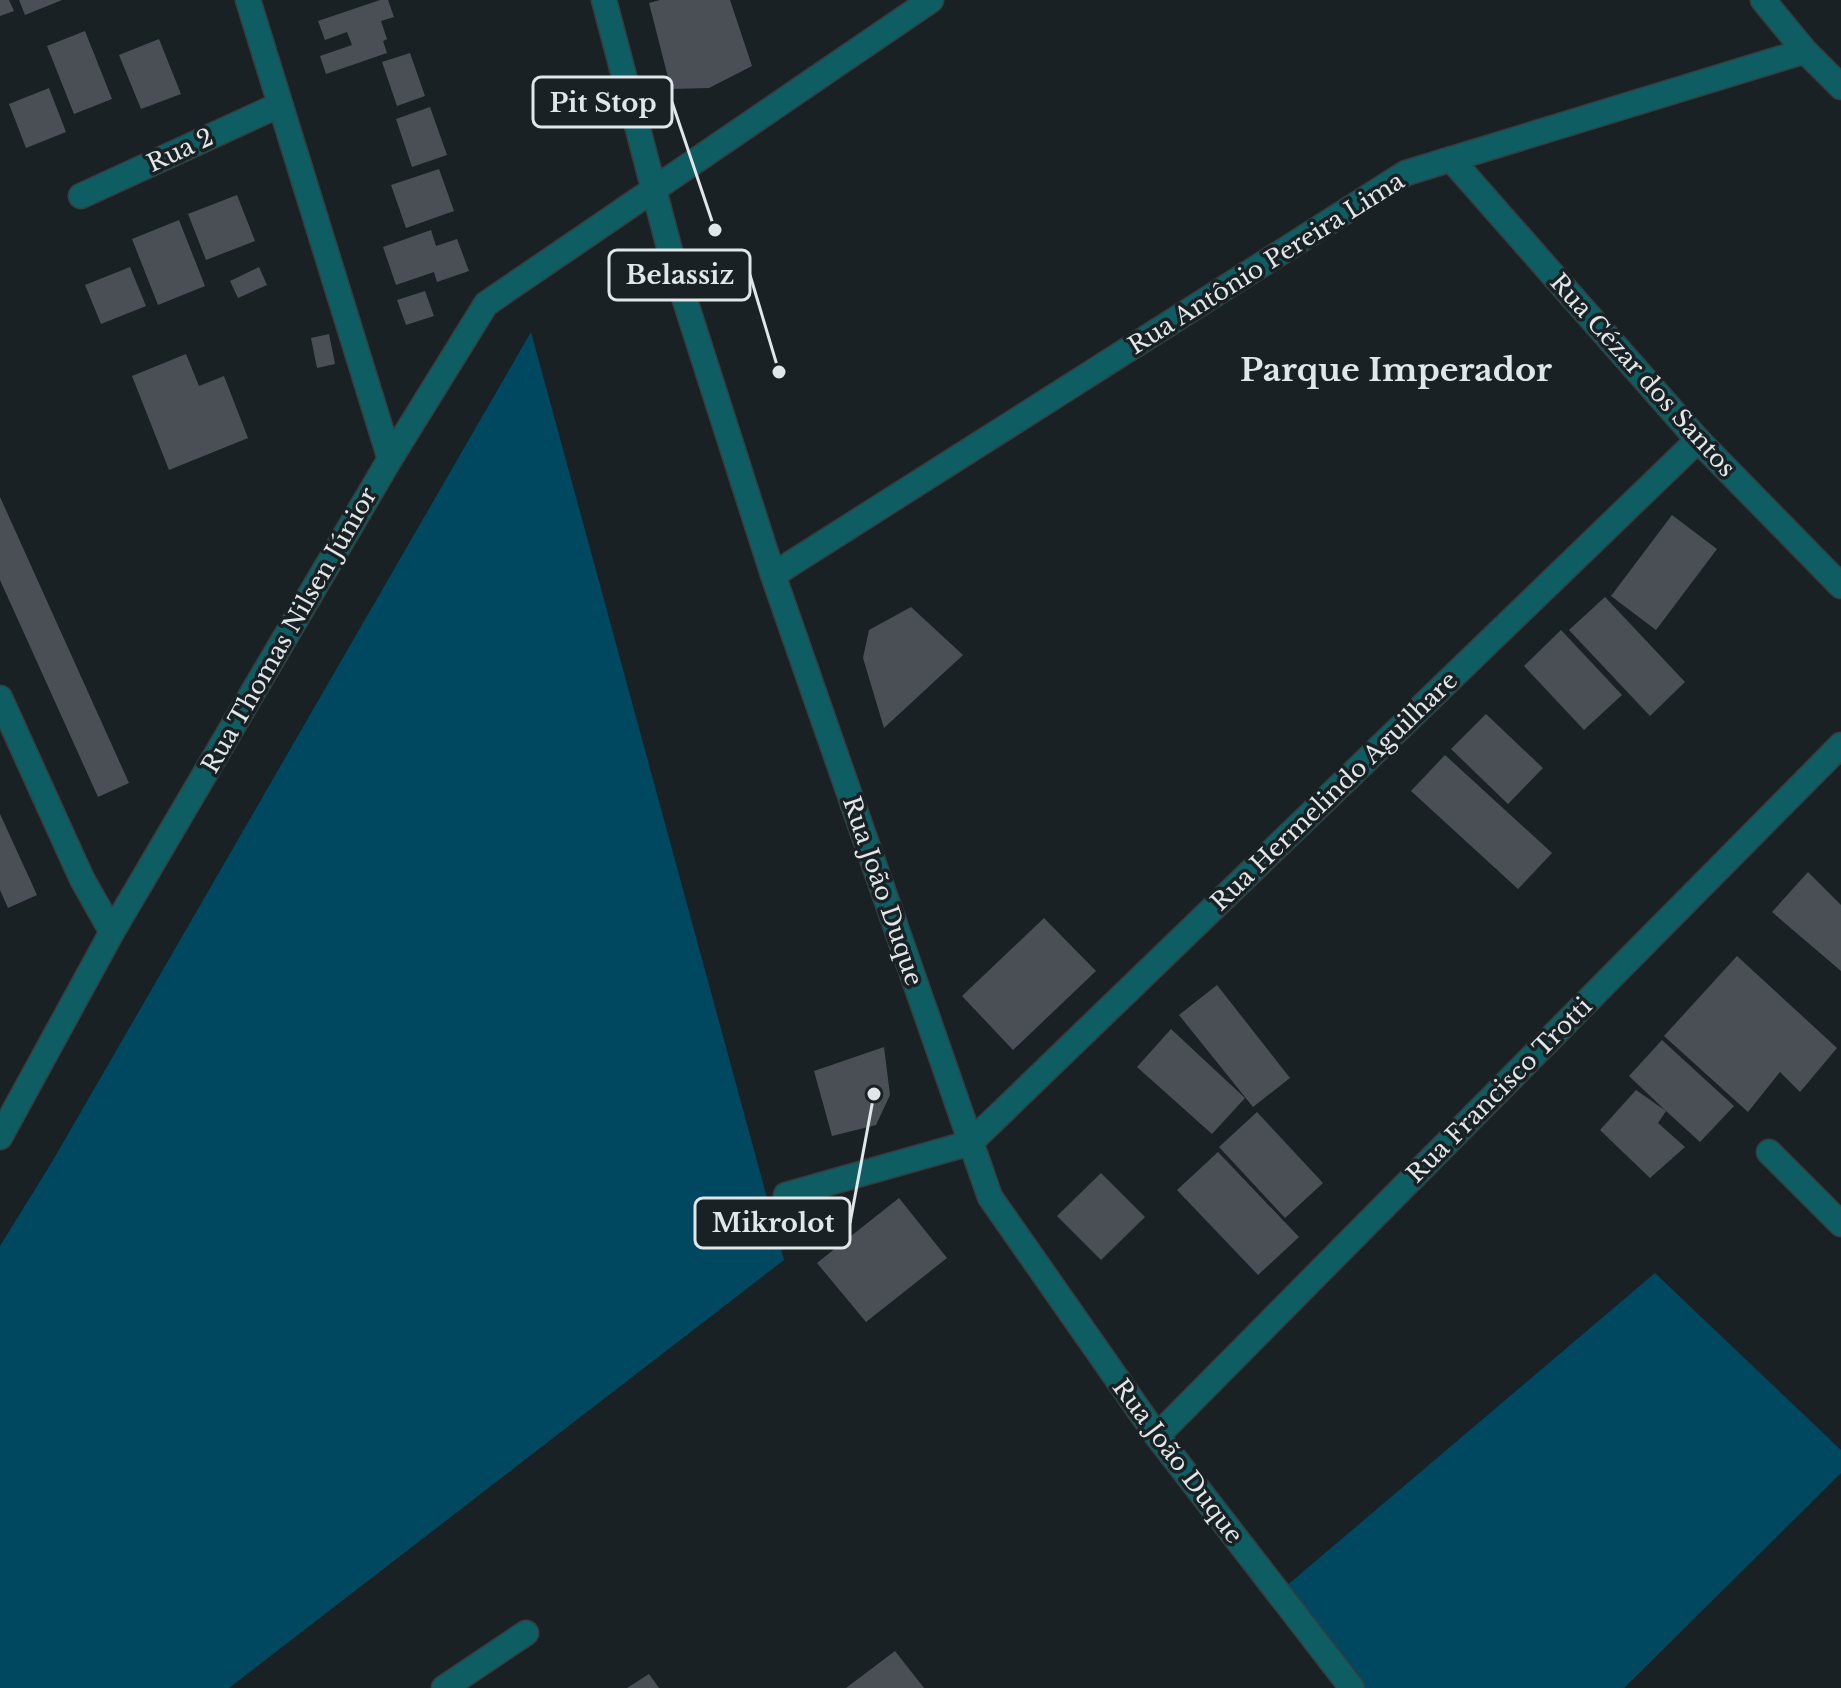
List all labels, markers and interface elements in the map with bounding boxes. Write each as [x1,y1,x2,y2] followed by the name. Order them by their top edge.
[533,77,672,127] callout: Pit Stop
[549,87,657,119] text: Pit Stop
[142,122,218,178] street label: Rua 2
[1123,166,1410,360] street label: Rua Antônio Pereira Lima
[609,250,750,300] callout: Belassiz
[626,259,734,291] text: Belassiz
[1544,268,1742,482] street label: Rua Cézar dos Santos
[1240,350,1552,390] district label: Parque Imperador
[195,482,383,778] street label: Rua Thomas Nilsen Júnior
[1205,666,1463,916] street label: Rua Hermelindo Aguilhare
[837,793,929,989] street label: Rua João Duque
[1401,992,1597,1188] street label: Rua Francisco Trotti
[695,1198,850,1248] callout: Mikrolot
[712,1207,834,1239] text: Mikrolot
[1107,1373,1249,1549] street label: Rua João Duque

